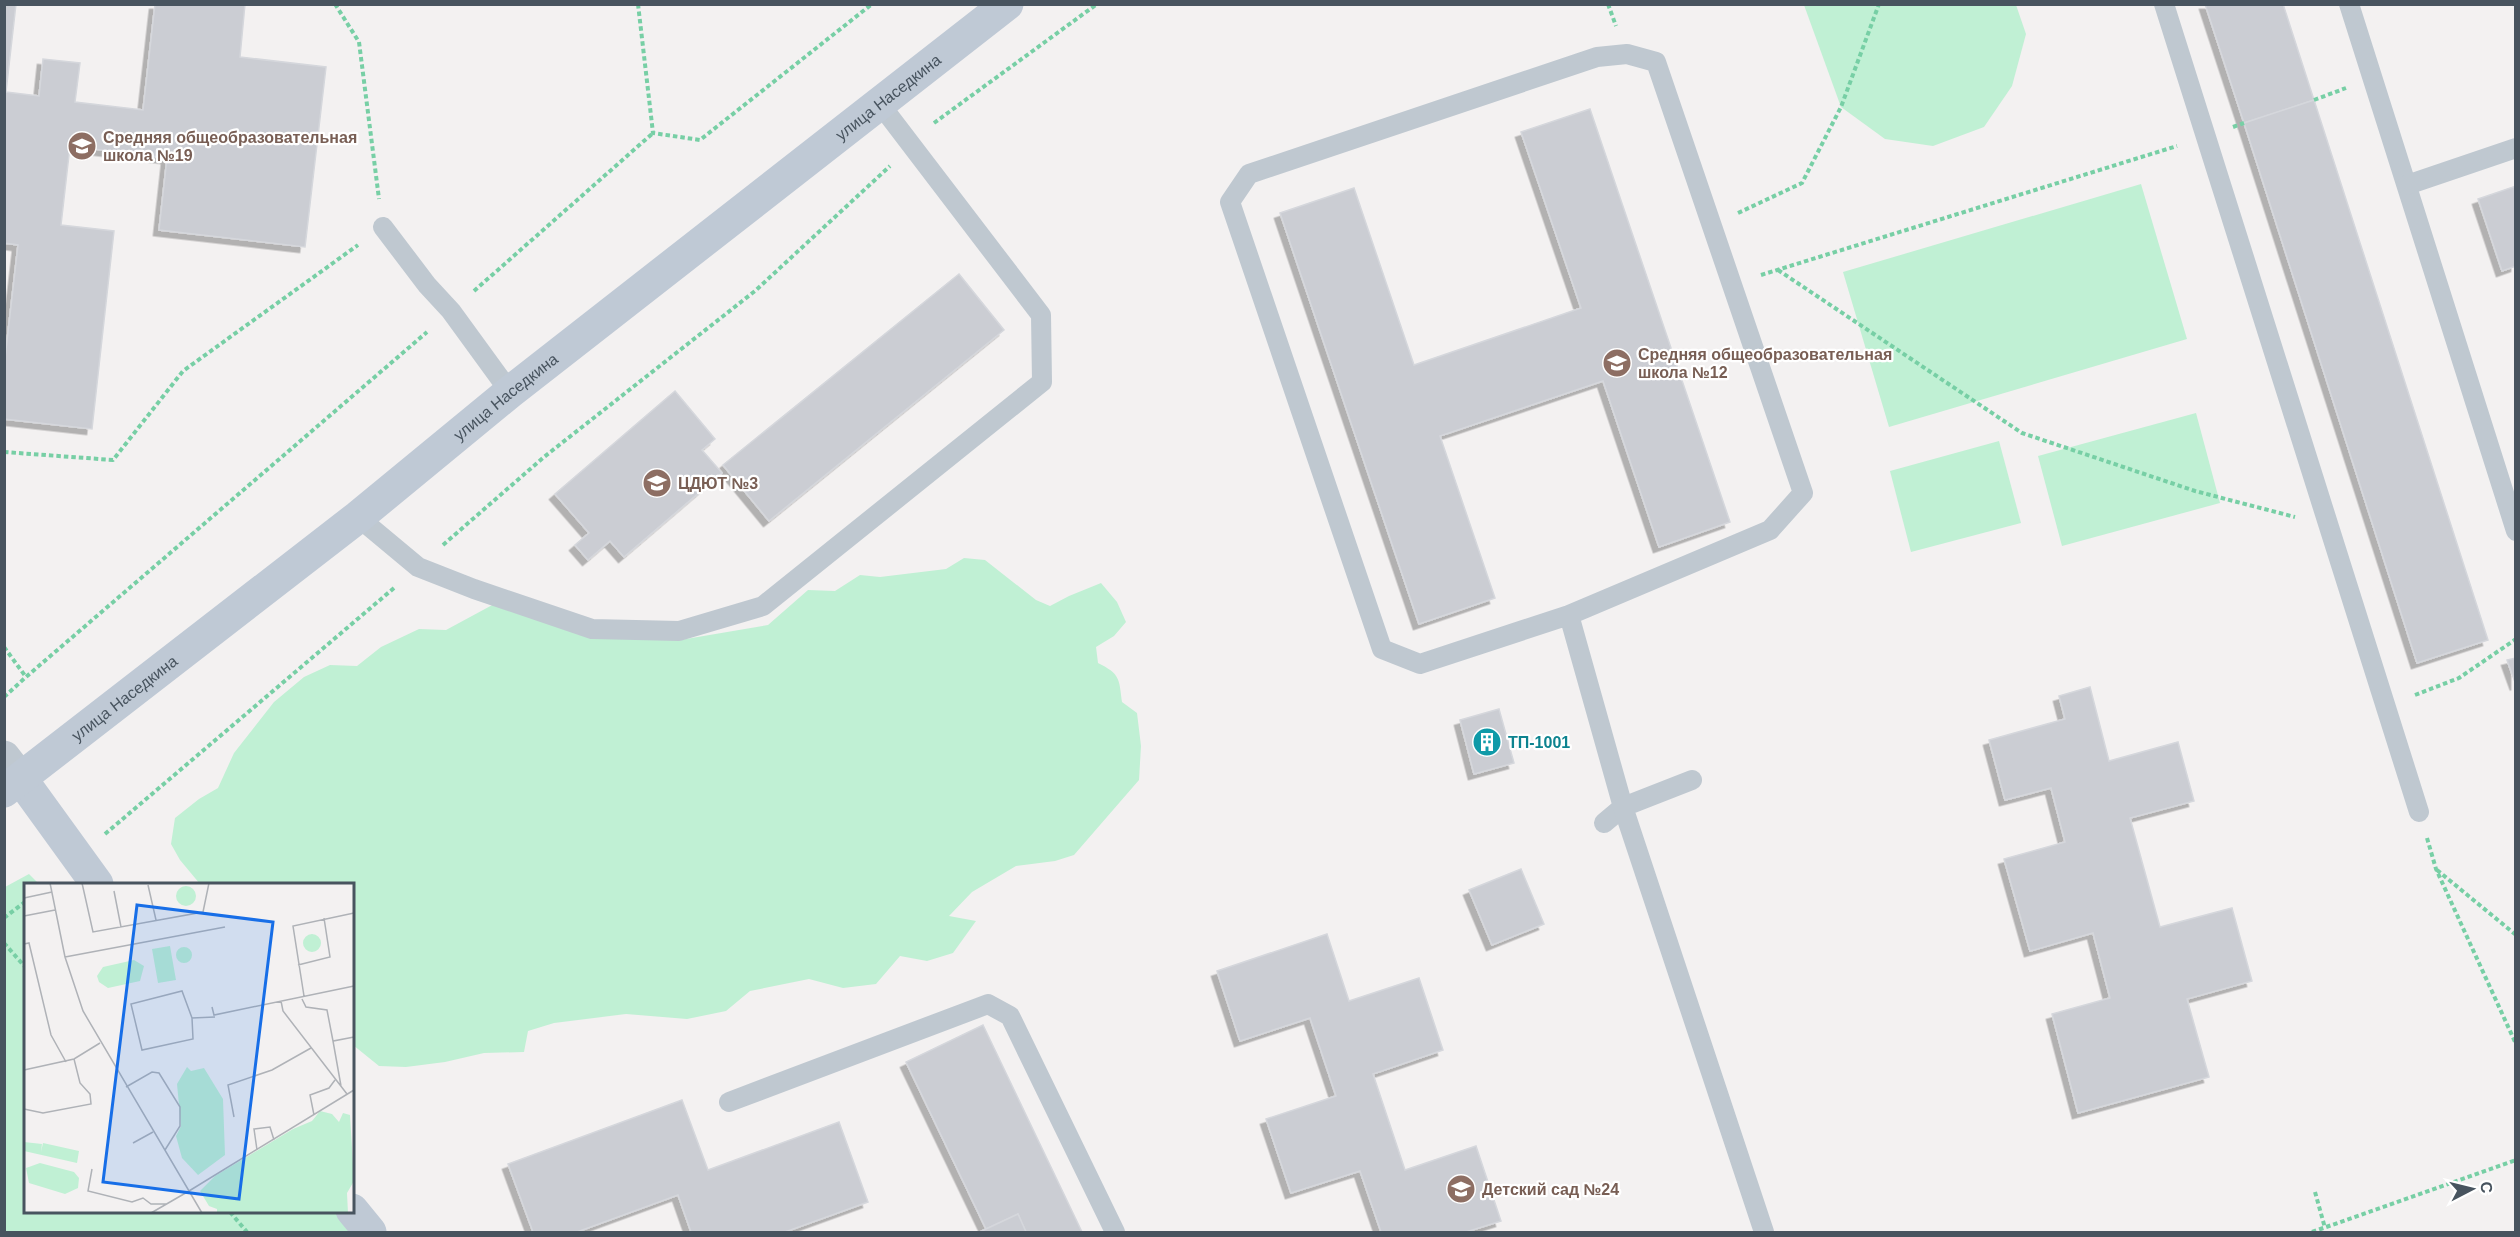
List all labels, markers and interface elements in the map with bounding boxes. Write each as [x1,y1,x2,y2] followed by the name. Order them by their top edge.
[832,51,944,143] street label: улица Наседкина
[103,129,357,164] place label: Средняя общеобразовательная школа №19
[66,130,98,162] school or university icon: Средняя общеобразовательная школа №19
[1638,346,1892,381] place label: Средняя общеобразовательная школа №12
[1601,347,1633,379] school or university icon: Средняя общеобразовательная школа №12
[450,350,561,443] street label: улица Наседкина
[641,467,673,499] school or university icon: ЦДЮТ №3
[678,475,758,492] place label: ЦДЮТ №3
[68,652,180,744] street label: улица Наседкина
[1471,726,1503,758] building icon: ТП-1001
[1508,734,1570,751] place label: ТП-1001
[24,883,354,1213] inset map
[2442,1159,2502,1219] north arrow
[1445,1173,1477,1205] school or university icon: Детский сад №24
[2477,1180,2496,1194] text: С
[1482,1181,1619,1198] place label: Детский сад №24

